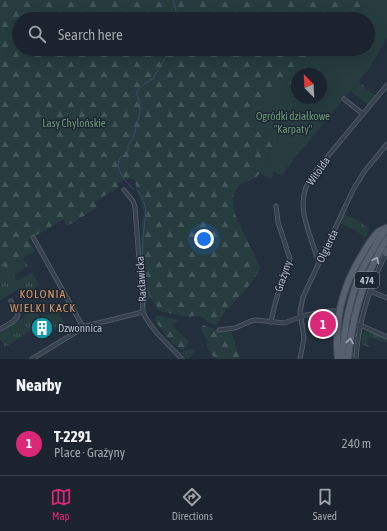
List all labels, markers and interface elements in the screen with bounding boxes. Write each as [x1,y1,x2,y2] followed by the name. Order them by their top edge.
[12,12,375,56] search box
[26,23,48,45] icon: search
[58,26,123,43] text: Search here
[291,68,327,104] north arrow
[256,110,330,135] park label: Ogródki działkowe "Karpaty"
[42,117,106,129] park label: Lasy Chylońskie
[304,155,332,187] street label: Witolda
[314,228,340,264] street label: Olgierda
[194,229,214,249] your location
[133,256,149,302] street label: Racławicka
[371,256,379,264] one-way arrow
[272,258,294,293] street label: Grażyny
[355,272,379,288] road number: 474
[10,287,76,315] district label: KOLONIA WIELKI KACK
[310,309,336,339] pin: 1
[29,315,55,341] building icon: Dzwonnica
[58,322,102,334] place label: Dzwonnica
[346,338,354,344] one-way arrow
[16,375,62,395] text: Nearby
[54,428,92,445] text: T-2291
[26,436,32,451] text: 1
[342,436,371,451] text: 240 m
[54,445,125,460] text: Place · Grażyny
[50,486,72,522] tab: Map
[172,486,213,522] tab: Directions
[313,486,337,522] tab: Saved

